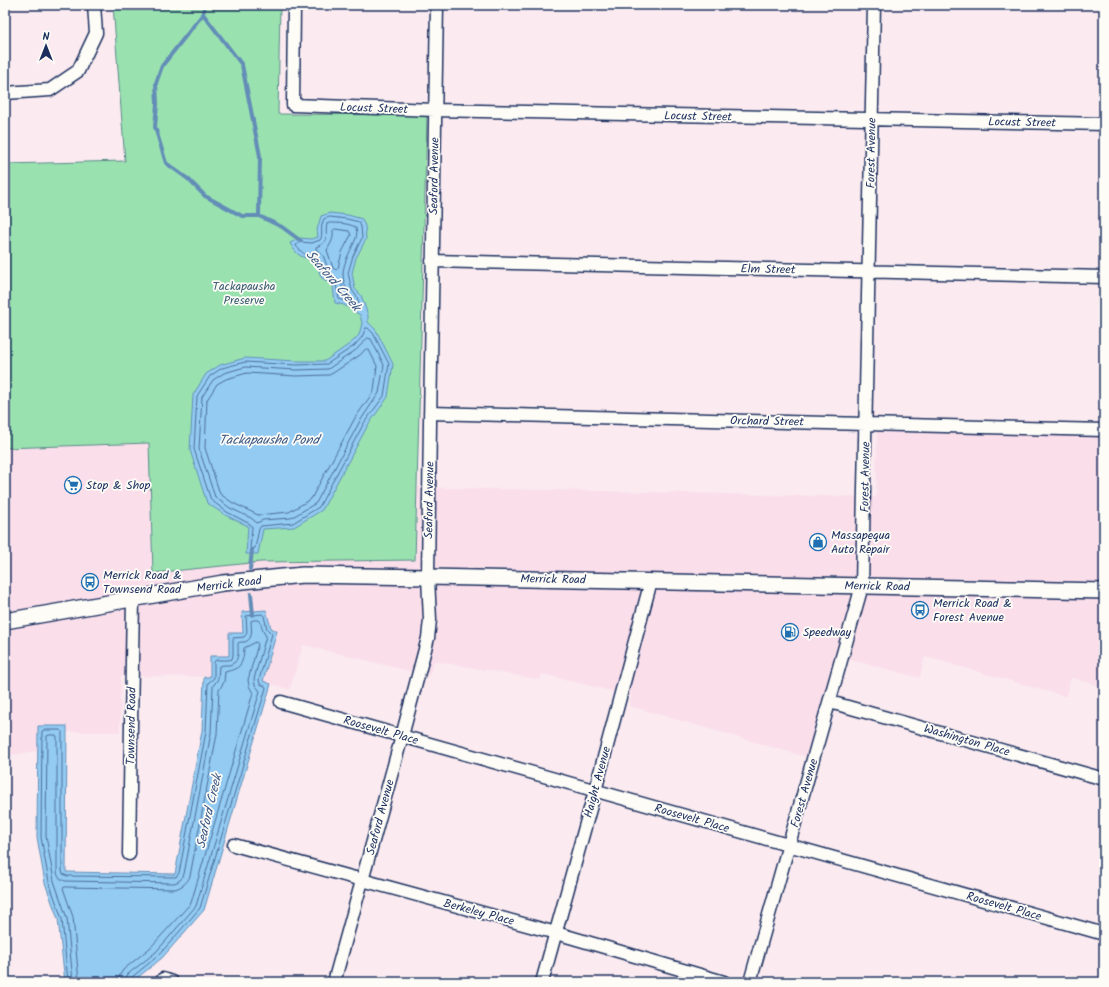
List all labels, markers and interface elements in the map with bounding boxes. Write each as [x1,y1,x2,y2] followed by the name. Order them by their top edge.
[26,26,66,66] north arrow
[43,28,50,46] text: N
[340,98,409,119] street label: Locust Street
[664,106,733,127] street label: Locust Street
[988,112,1057,133] street label: Locust Street
[861,117,882,189] street label: Forest Avenue
[424,137,445,215] street label: Seaford Avenue
[300,246,367,318] water label: Seaford Creek
[740,260,796,279] street label: Elm Street
[213,277,276,310] park label: Tackapausha Preserve
[730,411,804,432] street label: Orchard Street
[219,430,322,451] water label: Tackapausha Pond
[855,441,876,513] street label: Forest Avenue
[419,461,440,539] street label: Seaford Avenue
[63,475,83,495] supermarket icon: Stop & Shop
[86,476,151,495] place label: Stop & Shop
[831,526,891,559] place label: Massapequa Auto Repair
[808,532,828,552] shop icon: Massapequa Auto Repair
[103,566,182,599] place label: Merrick Road & Townsend Road
[520,569,587,590] street label: Merrick Road
[195,571,264,598] street label: Merrick Road
[80,572,100,592] bus stop icon: Merrick Road & Townsend Road
[844,576,911,597] street label: Merrick Road
[933,594,1012,627] place label: Merrick Road & Forest Avenue
[910,600,930,620] bus stop icon: Merrick Road & Forest Avenue
[780,622,800,642] fuel station icon: Speedway
[803,623,852,642] place label: Speedway
[121,686,142,765] street label: Townsend Road
[341,711,421,750] street label: Roosevelt Place
[922,719,1013,762] street label: Washington Place
[579,744,616,820] street label: Haight Avenue
[786,756,824,830] street label: Forest Avenue
[191,770,229,850] water label: Seaford Creek
[361,777,400,857] street label: Seaford Avenue
[652,799,732,838] street label: Roosevelt Place
[964,887,1044,926] street label: Roosevelt Place
[441,894,517,931] street label: Berkeley Place

